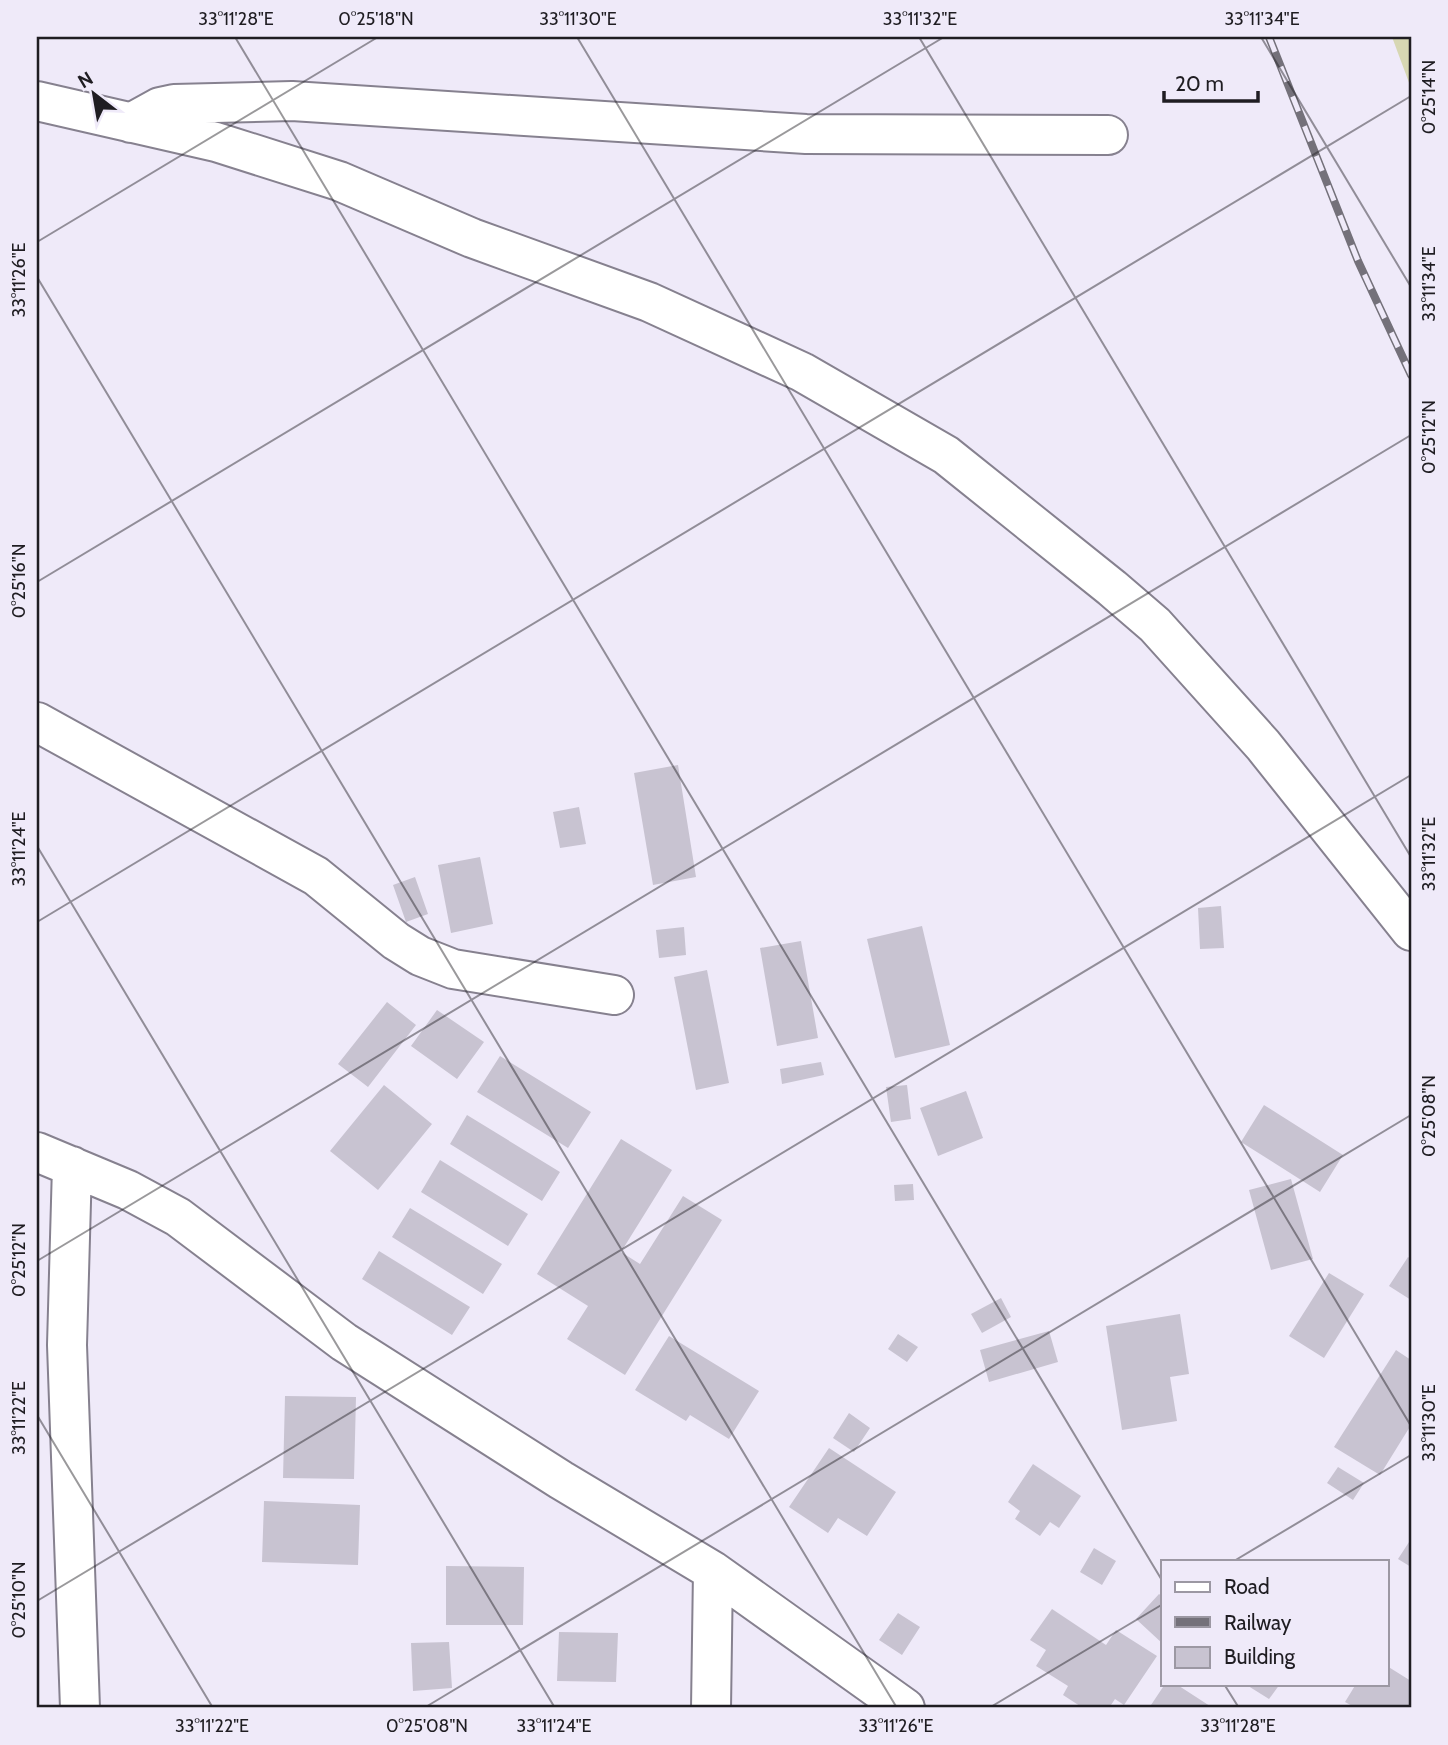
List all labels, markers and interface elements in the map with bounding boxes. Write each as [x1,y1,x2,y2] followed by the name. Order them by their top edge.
[198,8,274,30] text: 33°11'28"E
[338,8,414,30] text: 0°25'18"N
[539,8,617,30] text: 33°11'30"E
[883,8,957,30] text: 33°11'32"E
[1224,8,1300,30] text: 33°11'34"E
[60,60,130,130] north arrow
[1164,60,1259,104] scale bar
[1418,60,1440,134] text: 0°25'14"N
[74,67,97,93] text: N
[1175,71,1224,96] text: 20 m
[8,242,30,317] text: 33°11'26"E
[1418,246,1440,322] text: 33°11'34"E
[1418,400,1440,474] text: 0°25'12"N
[8,544,30,618] text: 0°25'16"N
[8,812,30,886] text: 33°11'24"E
[1418,817,1440,891] text: 33°11'32"E
[1418,1075,1440,1157] text: 0°25'08"N
[8,1223,30,1297] text: 0°25'12"N
[8,1381,30,1455] text: 33°11'22"E
[1418,1384,1440,1462] text: 33°11'30"E
[1161,1560,1388,1686] legend
[8,1562,30,1638] text: 0°25'10"N
[1224,1574,1270,1599] text: Road
[1224,1610,1292,1635] text: Railway
[1224,1644,1296,1669] text: Building
[175,1715,249,1737] text: 33°11'22"E
[386,1715,468,1737] text: 0°25'08"N
[517,1715,591,1737] text: 33°11'24"E
[859,1715,934,1737] text: 33°11'26"E
[1200,1715,1276,1737] text: 33°11'28"E

